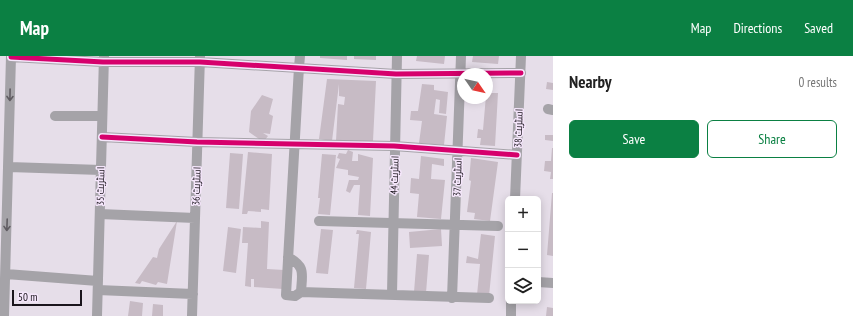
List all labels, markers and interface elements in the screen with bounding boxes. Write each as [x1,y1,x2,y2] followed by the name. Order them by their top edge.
[20,16,49,40] text: Map
[691,19,711,37] text: Map
[733,19,782,37] text: Directions
[804,19,833,37] text: Saved
[457,68,493,104] north arrow
[569,71,612,93] text: Nearby
[798,74,837,91] text: 0 results
[6,88,14,101] one-way arrow
[511,108,526,148] street label: اسٹریٹ 38
[569,120,699,158] button: Save
[707,120,837,158] button: Share
[387,155,402,195] street label: اسٹریٹ 44
[450,157,465,197] street label: اسٹریٹ 37
[94,166,107,206] street label: اسٹریٹ 35
[189,166,204,206] street label: اسٹریٹ 36
[505,196,541,304] map controls
[505,196,541,232] button: +
[3,218,11,231] one-way arrow
[505,232,541,268] button: −
[505,268,541,304] button: layers
[12,288,82,307] scale bar
[18,290,37,304] text: 50 m

